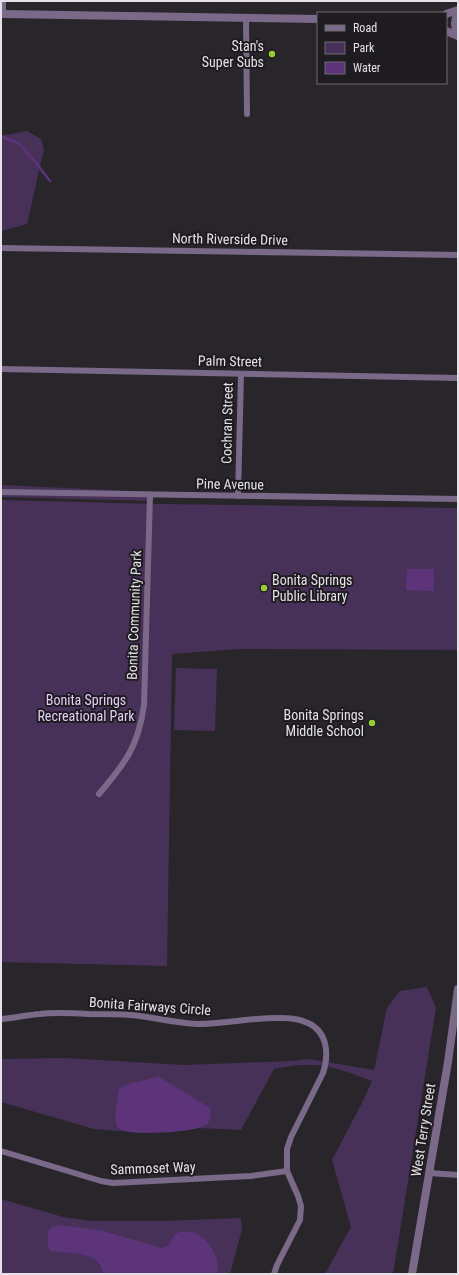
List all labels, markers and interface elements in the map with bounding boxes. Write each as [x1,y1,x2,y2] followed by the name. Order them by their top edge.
[317,12,447,84] legend
[353,21,377,35] text: Road
[202,38,264,70] place label: Stan's Super Subs
[353,41,375,55] text: Park
[267,49,277,59] marker: Stan's Super Subs
[353,61,381,75] text: Water
[172,230,289,248] street label: North Riverside Drive
[198,352,262,370] street label: Palm Street
[218,382,236,464] street label: Cochran Street
[196,475,264,493] street label: Pine Avenue
[124,549,144,680] street label: Bonita Community Park
[272,572,352,604] place label: Bonita Springs Public Library
[259,583,269,593] marker: Bonita Springs Public Library
[37,692,135,724] park label: Bonita Springs Recreational Park
[284,707,364,739] place label: Bonita Springs Middle School
[367,718,377,728] marker: Bonita Springs Middle School
[88,994,212,1018] street label: Bonita Fairways Circle
[408,1082,438,1178] street label: West Terry Street
[110,1159,196,1177] street label: Sammoset Way

